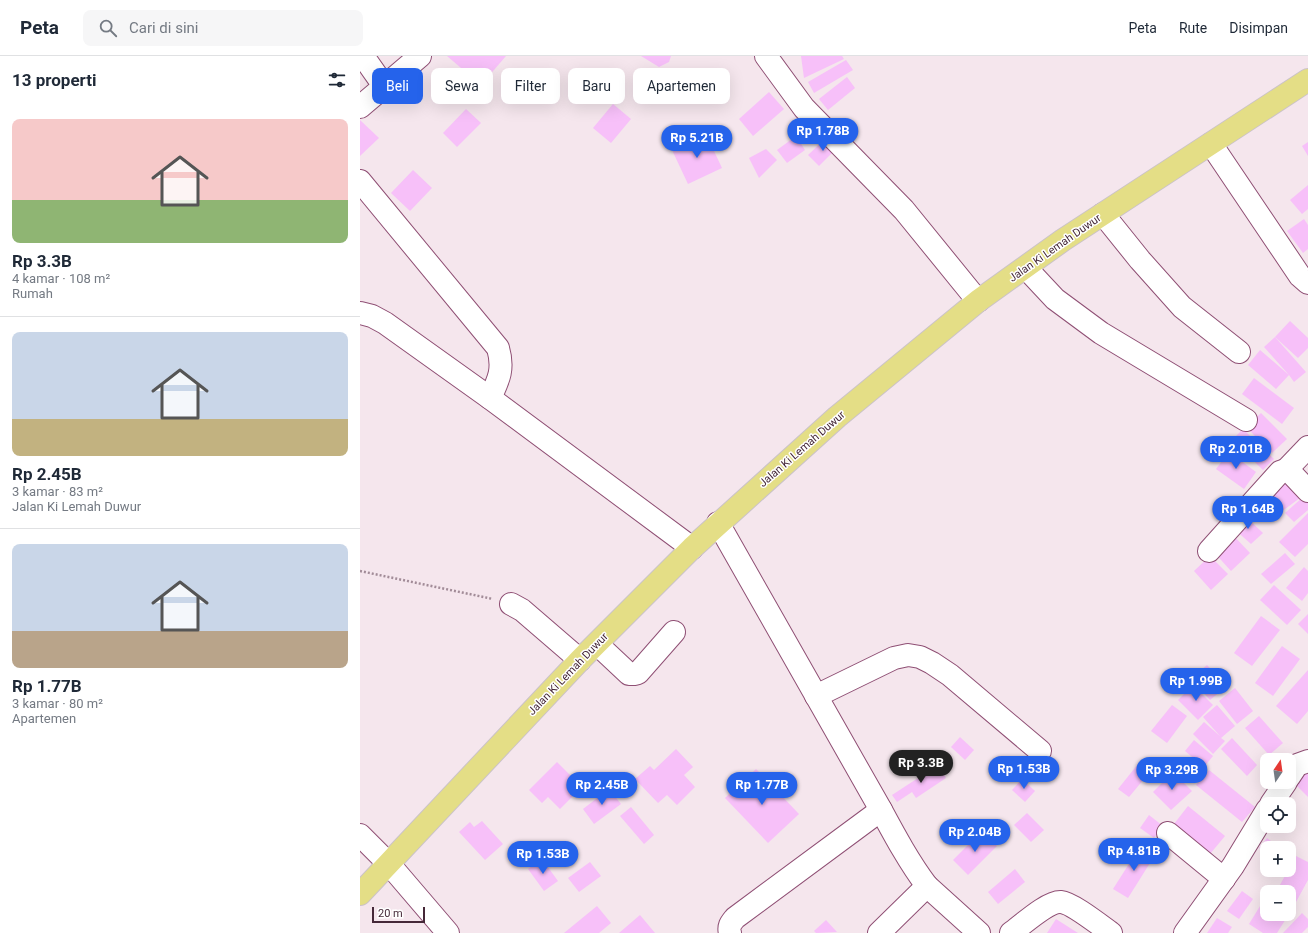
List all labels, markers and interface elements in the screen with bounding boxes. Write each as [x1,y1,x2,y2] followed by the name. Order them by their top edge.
[83,10,363,46] search box
[20,16,59,39] text: Peta
[97,17,119,39] icon: search
[129,19,199,37] text: Cari di sini
[1129,20,1157,36] text: Peta
[1179,20,1207,36] text: Rute
[1229,20,1288,36] text: Disimpan
[372,68,423,104] chip: Beli
[431,68,493,104] chip: Sewa
[501,68,560,104] chip: Filter
[568,68,625,104] chip: Baru
[633,68,730,104] chip: Apartemen
[326,69,348,91] icon: filters
[12,70,97,90] text: 13 properti
[782,118,864,152] pin: Rp 1.78B
[796,123,850,138] text: Rp 1.78B
[656,125,738,159] pin: Rp 5.21B
[670,130,724,145] text: Rp 5.21B
[144,145,216,217] icon: home
[1006,211,1104,285] street label: Jalan Ki Lemah Duwur
[12,251,72,271] text: Rp 3.3B
[12,271,110,286] text: 4 kamar · 108 m²
[12,286,53,301] text: Rumah
[144,358,216,430] icon: home
[756,408,848,490] street label: Jalan Ki Lemah Duwur
[1195,436,1277,470] pin: Rp 2.01B
[1209,441,1263,456] text: Rp 2.01B
[12,464,82,484] text: Rp 2.45B
[12,484,103,499] text: 3 kamar · 83 m²
[1207,496,1289,530] pin: Rp 1.64B
[12,499,141,514] text: Jalan Ki Lemah Duwur
[1221,501,1275,516] text: Rp 1.64B
[144,570,216,642] icon: home
[525,630,611,718] street label: Jalan Ki Lemah Duwur
[1155,668,1237,702] pin: Rp 1.99B
[1169,673,1223,688] text: Rp 1.99B
[12,676,82,696] text: Rp 1.77B
[12,696,103,711] text: 3 kamar · 80 m²
[12,711,76,726] text: Apartemen
[884,750,958,784] pin: Rp 3.3B
[1260,753,1296,789] north arrow
[1260,753,1296,921] map controls
[898,755,944,770] text: Rp 3.3B
[983,756,1065,790] pin: Rp 1.53B
[1131,757,1213,791] pin: Rp 3.29B
[997,761,1051,776] text: Rp 1.53B
[1145,762,1199,777] text: Rp 3.29B
[561,772,643,806] pin: Rp 2.45B
[721,772,803,806] pin: Rp 1.77B
[575,777,629,792] text: Rp 2.45B
[735,777,789,792] text: Rp 1.77B
[1260,797,1296,833] button: locate
[934,819,1016,853] pin: Rp 2.04B
[948,824,1002,839] text: Rp 2.04B
[1093,838,1175,872] pin: Rp 4.81B
[502,841,584,875] pin: Rp 1.53B
[1260,841,1296,877] button: +
[1107,843,1161,858] text: Rp 4.81B
[516,846,570,861] text: Rp 1.53B
[1260,885,1296,921] button: −
[372,905,425,924] scale bar
[378,907,403,920] text: 20 m

